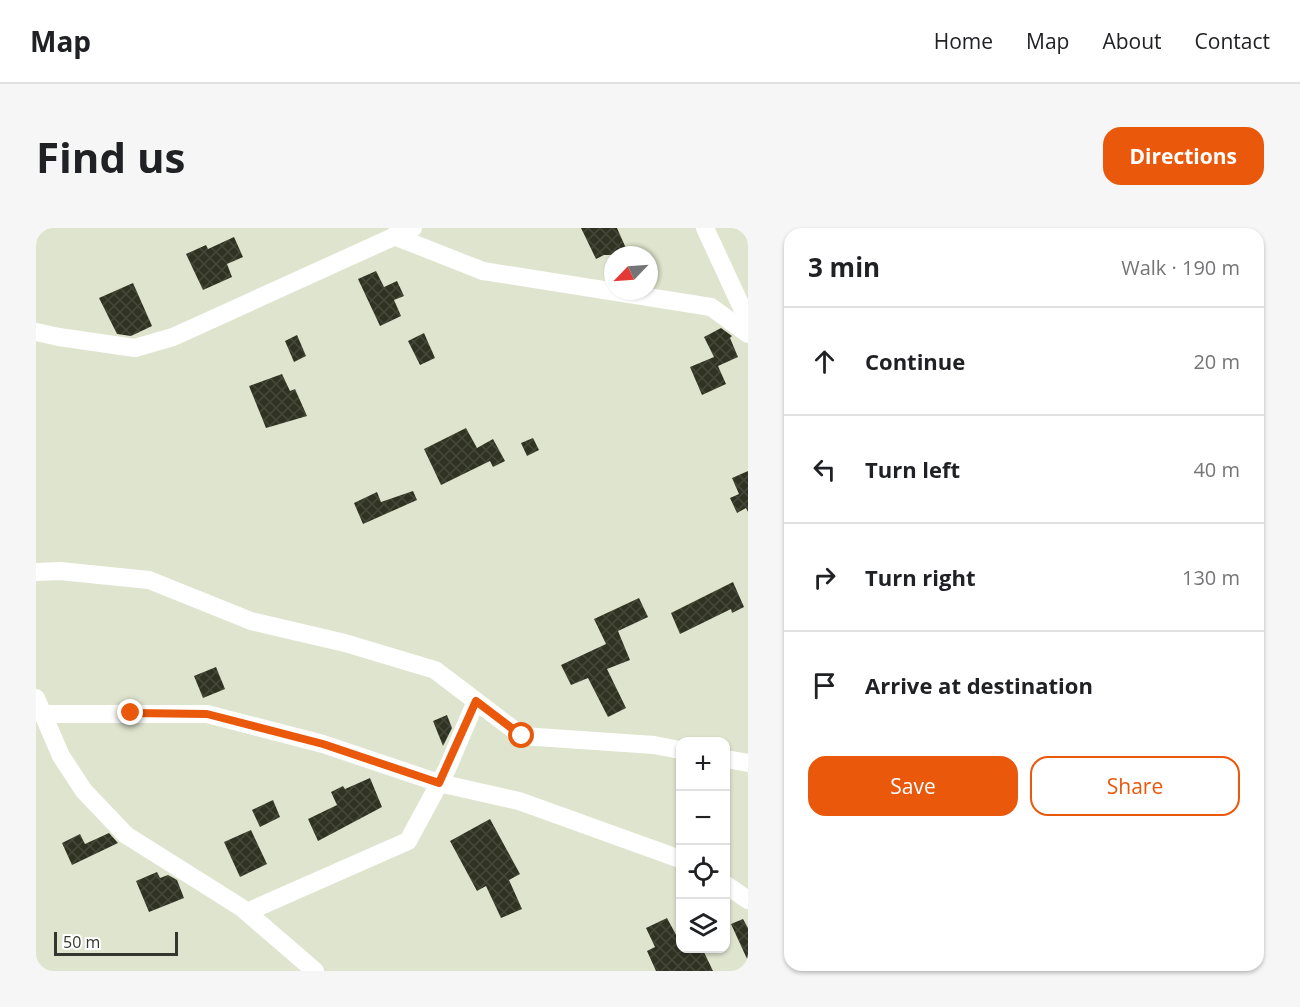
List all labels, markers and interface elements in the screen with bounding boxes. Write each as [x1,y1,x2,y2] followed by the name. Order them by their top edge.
[30,22,91,60] text: Map
[934,27,993,55] text: Home
[1026,27,1069,55] text: Map
[1102,27,1162,55] text: About
[1195,27,1270,55] text: Contact
[1103,127,1264,185] button: Directions
[36,128,185,185] text: Find us
[604,246,658,300] north arrow
[808,249,880,285] text: 3 min
[1121,254,1240,281] text: Walk · 190 m
[808,345,841,378] icon: ahead
[865,346,965,376] text: Continue
[1193,348,1240,375] text: 20 m
[808,453,841,486] icon: left
[865,454,960,484] text: Turn left
[1193,456,1240,483] text: 40 m
[808,561,841,594] icon: right
[865,562,976,592] text: Turn right
[1182,564,1240,591] text: 130 m
[808,669,841,702] icon: arrive
[865,670,1093,700] text: Arrive at destination
[117,699,143,725] route end
[508,722,534,748] route start
[676,737,730,953] map controls
[676,737,730,791] button: +
[808,756,1018,816] button: Save
[1030,756,1240,816] button: Share
[676,791,730,845] button: −
[676,845,730,899] button: locate
[676,899,730,953] button: layers
[54,929,178,956] scale bar
[63,931,100,953] text: 50 m

